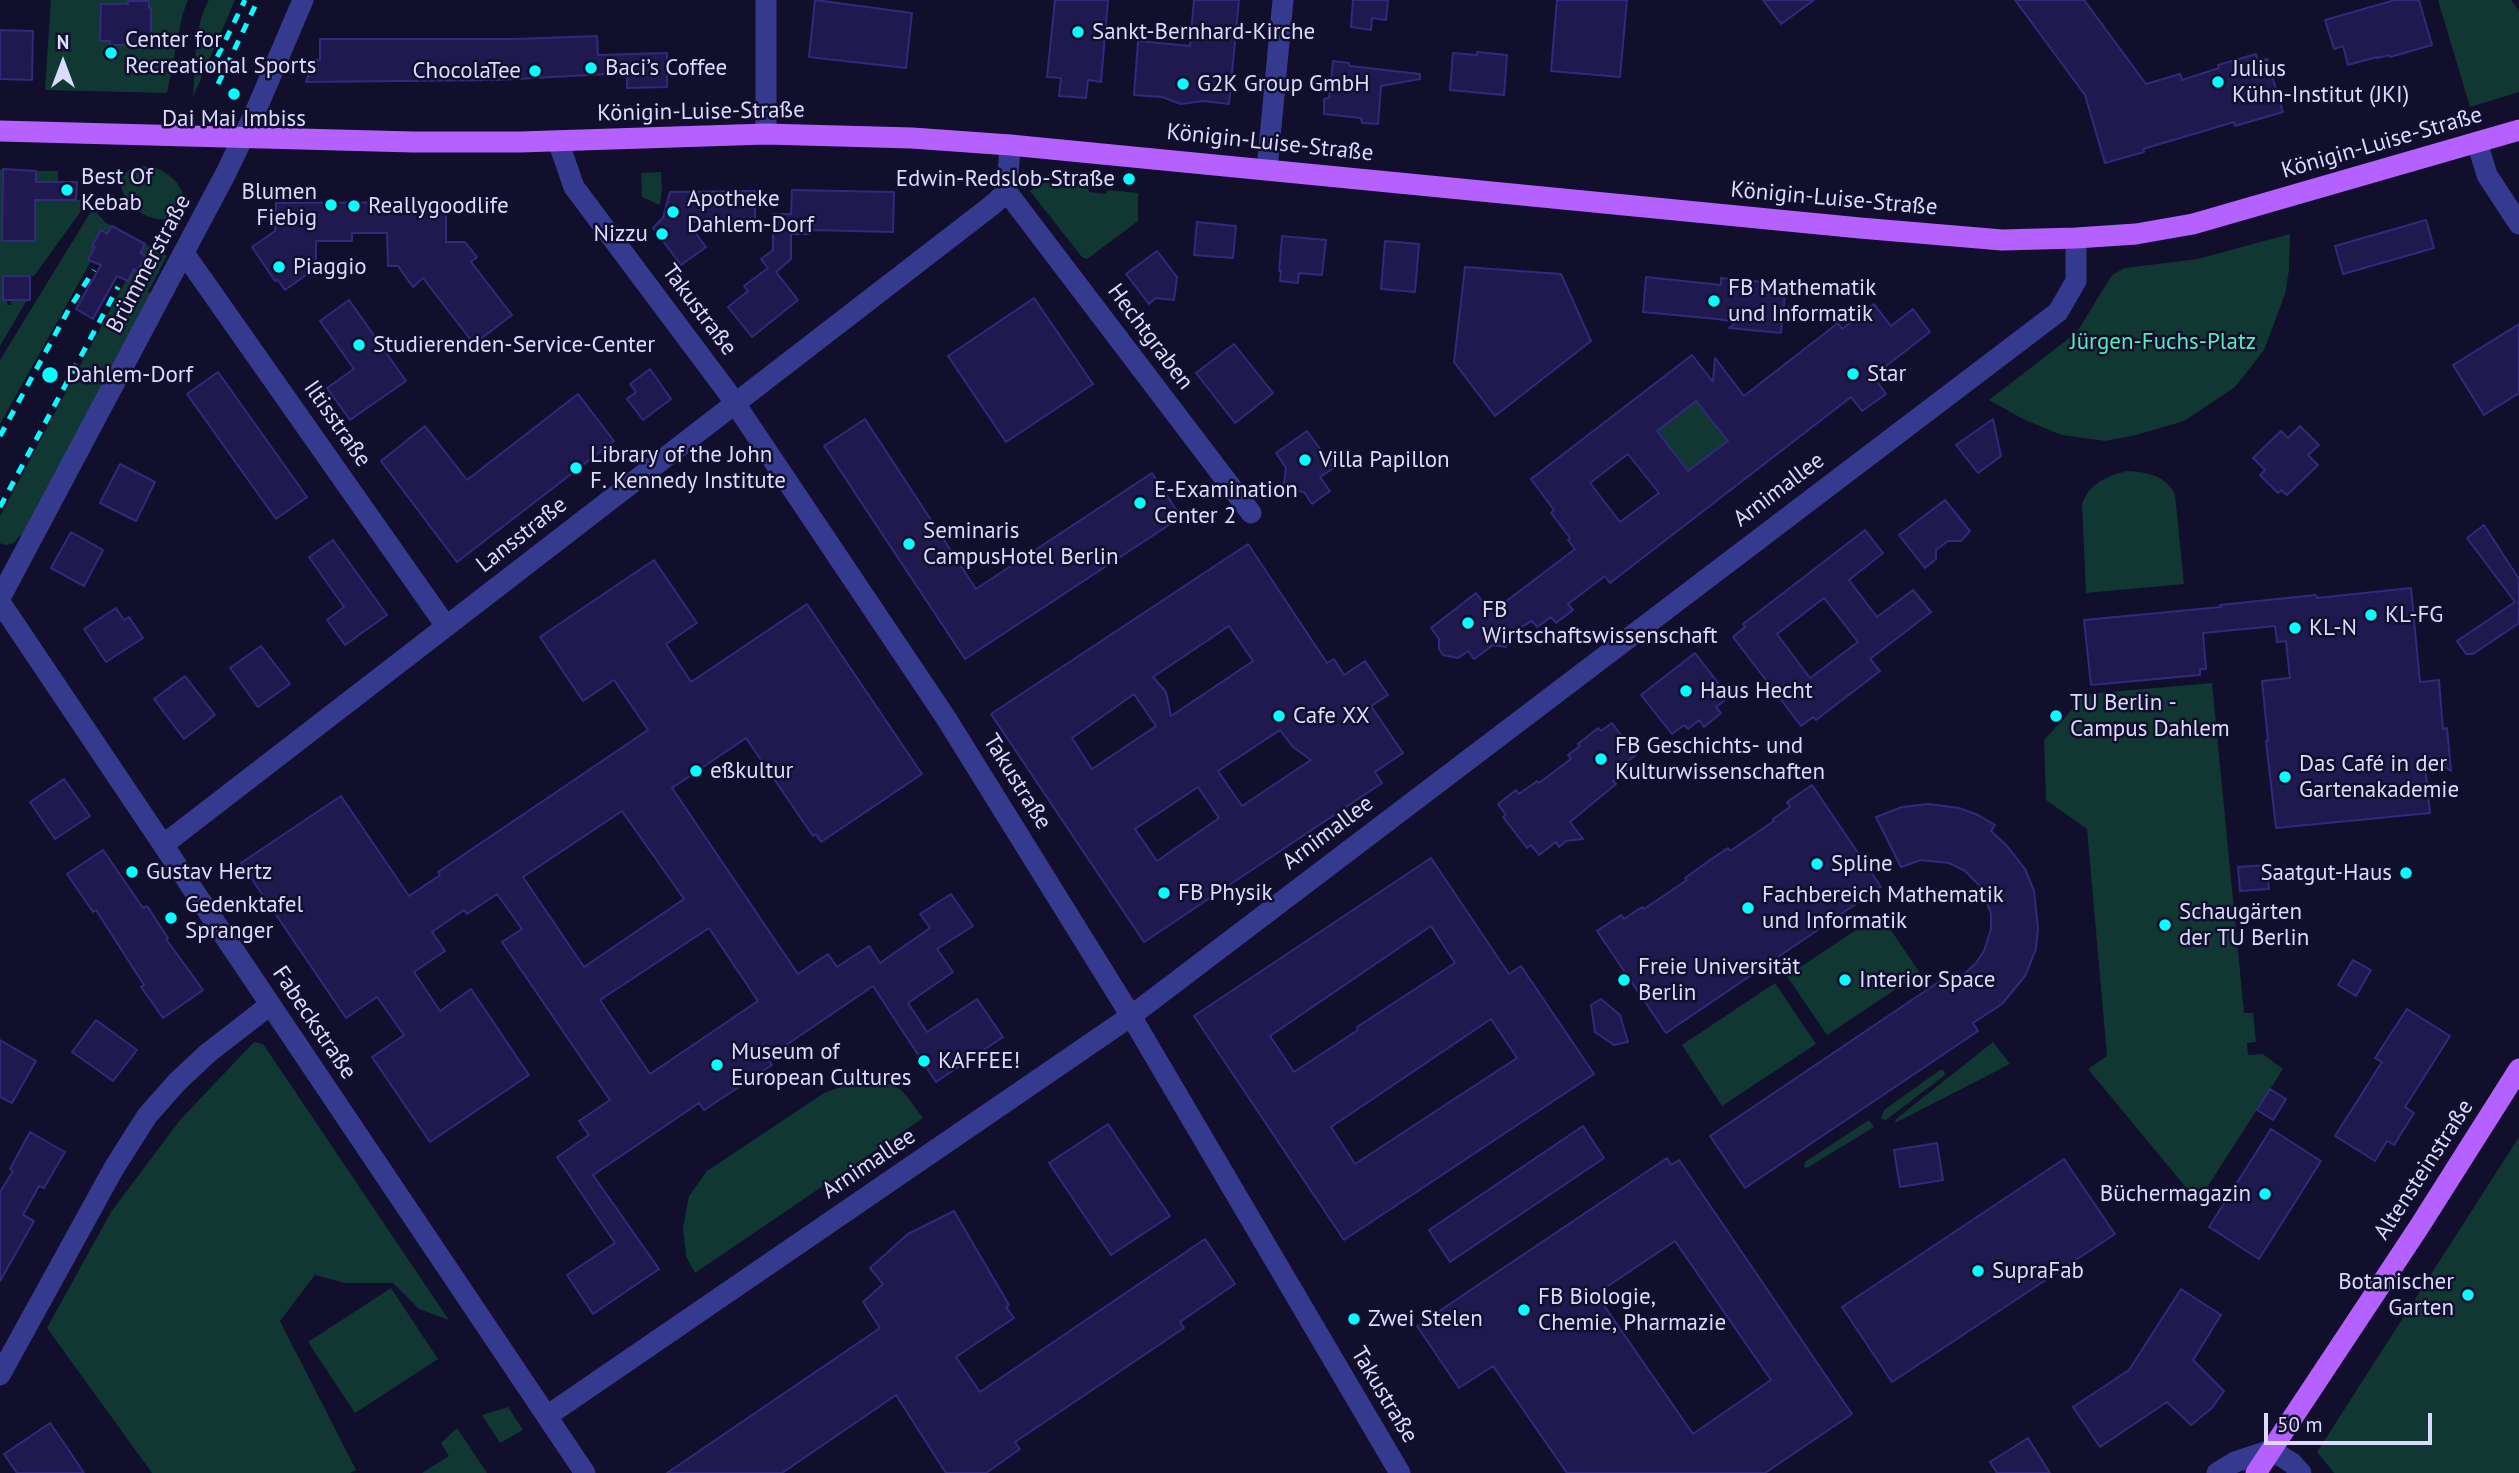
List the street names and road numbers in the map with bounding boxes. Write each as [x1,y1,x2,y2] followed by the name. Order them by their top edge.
[597,96,805,128] street label: Königin-Luise-Straße
[2278,101,2486,185] street label: Königin-Luise-Straße
[1165,118,1375,168] street label: Königin-Luise-Straße
[1729,176,1939,222] street label: Königin-Luise-Straße
[101,190,197,338] street label: Brümmerstraße
[656,259,742,361] street label: Takustraße
[1101,279,1199,395] street label: Hechtgraben
[297,376,377,472] street label: Iltisstraße
[1728,447,1830,533] street label: Arnimallee
[471,491,573,579] street label: Lansstraße
[977,729,1057,835] street label: Takustraße
[1277,790,1379,876] street label: Arnimallee
[266,961,362,1085] street label: Fabeckstraße
[2368,1095,2480,1245] street label: Altensteinstraße
[817,1123,921,1205] street label: Arnimallee
[1345,1342,1423,1448] street label: Takustraße

